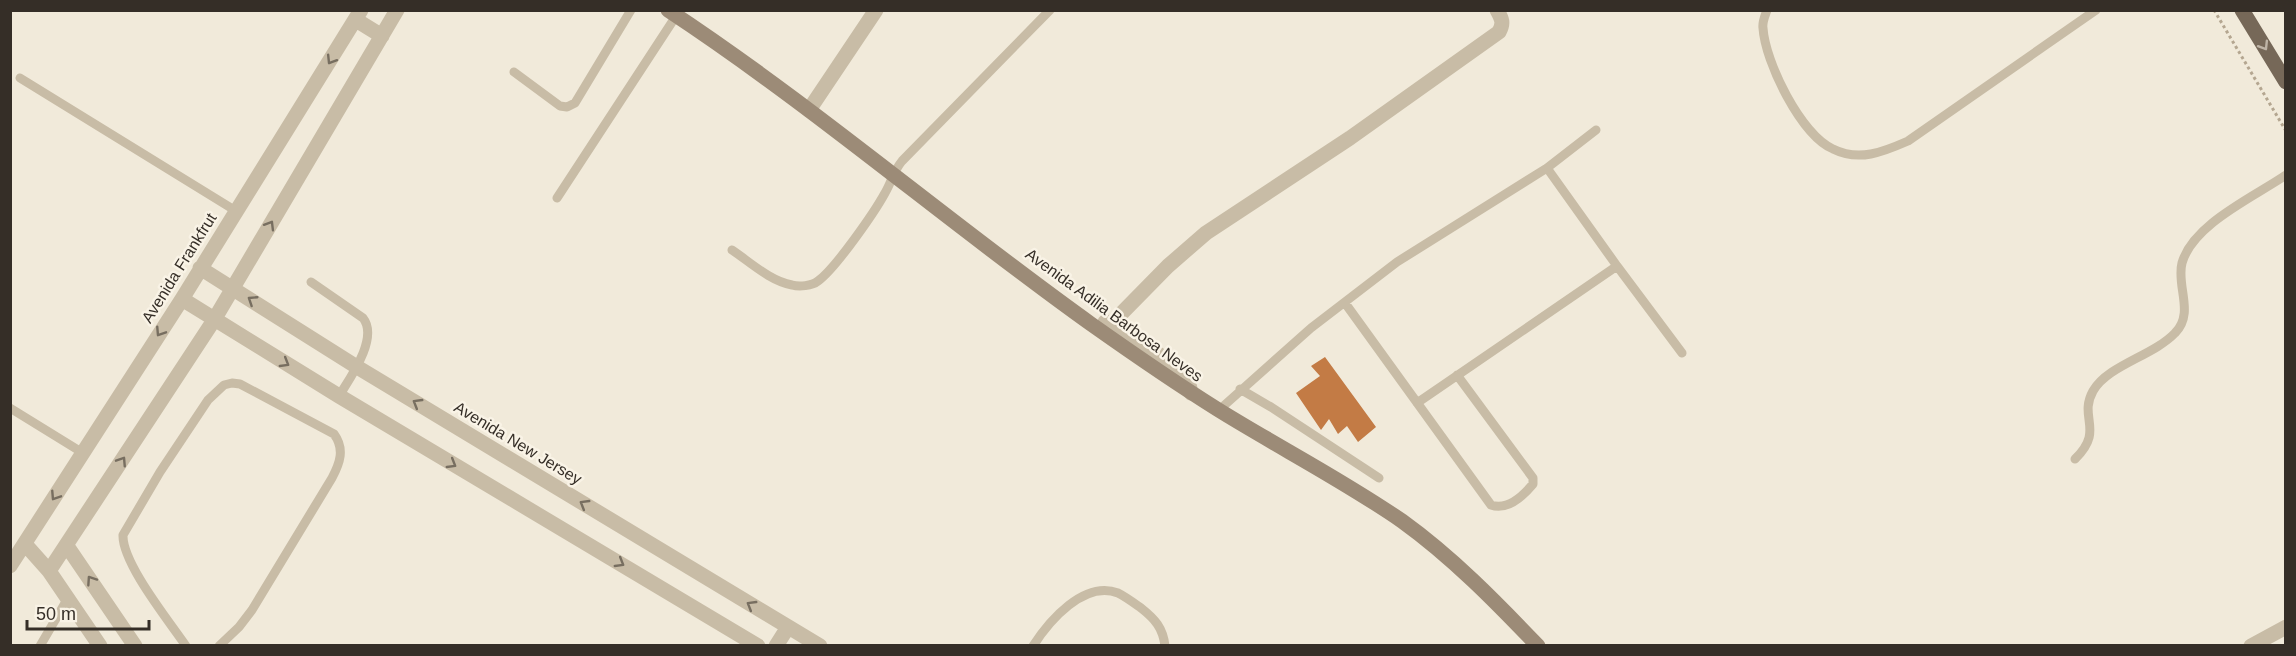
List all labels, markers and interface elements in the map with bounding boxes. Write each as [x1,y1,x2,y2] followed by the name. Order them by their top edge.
[2256,40,2268,50] one-way arrow
[326,54,338,64] one-way arrow
[138,210,220,326] street label: Avenida Frankfrut
[263,221,275,231] one-way arrow
[1022,245,1206,385] street label: Avenida Adilia Barbosa Neves
[248,296,259,307] one-way arrow
[157,326,168,337] one-way arrow
[279,356,289,368] one-way arrow
[451,398,585,488] street label: Avenida New Jersey
[413,399,423,411] one-way arrow
[446,456,456,468] one-way arrow
[115,457,126,468] one-way arrow
[51,490,62,501] one-way arrow
[580,500,590,512] one-way arrow
[614,556,624,568] one-way arrow
[87,576,98,587] one-way arrow
[27,593,148,631] scale bar
[747,601,757,612] one-way arrow
[36,604,76,624] text: 50 m

